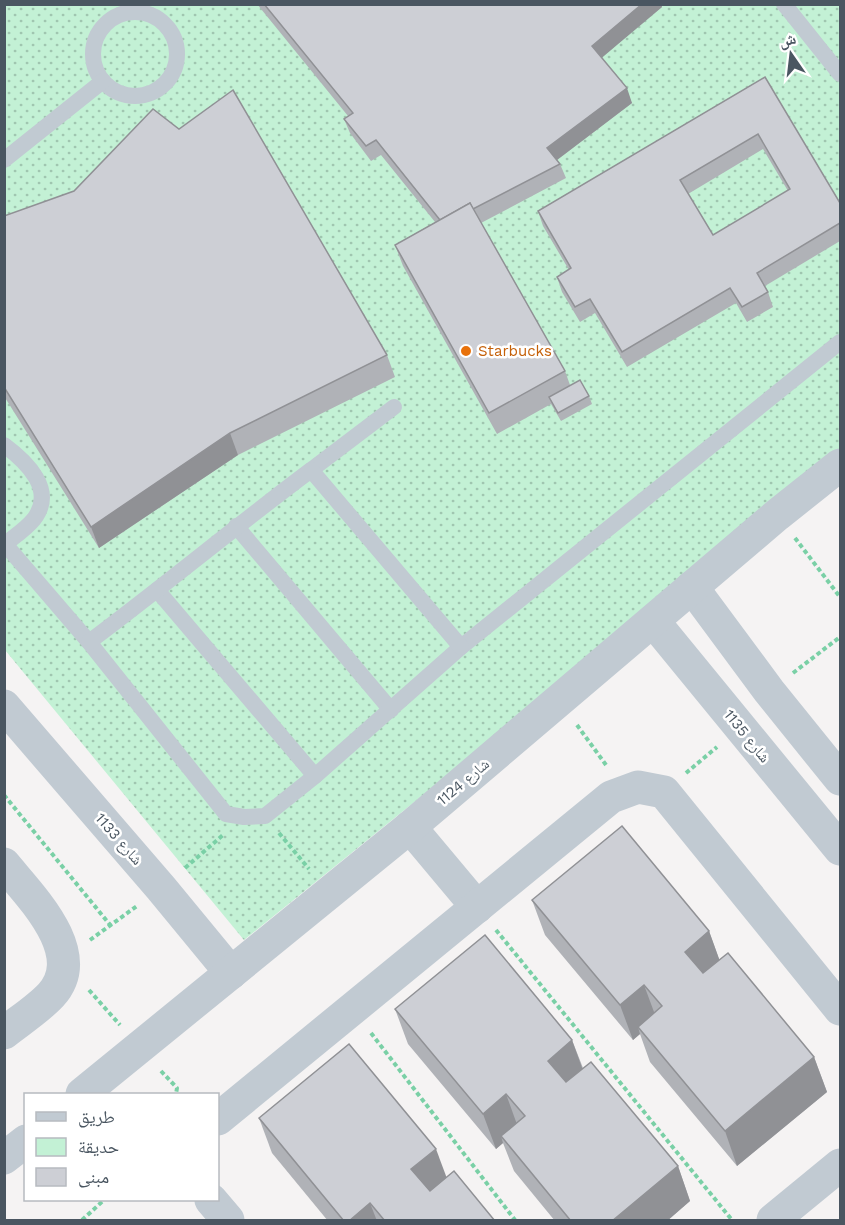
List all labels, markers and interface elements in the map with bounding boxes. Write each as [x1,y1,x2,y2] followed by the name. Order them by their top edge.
[761,24,821,84] north arrow
[777,29,798,51] text: ش
[478,342,552,360] place label: Starbucks
[459,344,473,358] marker: Starbucks
[719,706,774,767] street label: شارع 1135
[433,755,494,810] street label: شارع 1124
[91,809,146,869] street label: شارع 1133
[24,1093,219,1201] legend
[78,1106,115,1128] text: طريق
[78,1136,119,1157] text: حديقة
[78,1166,109,1188] text: مبنى

